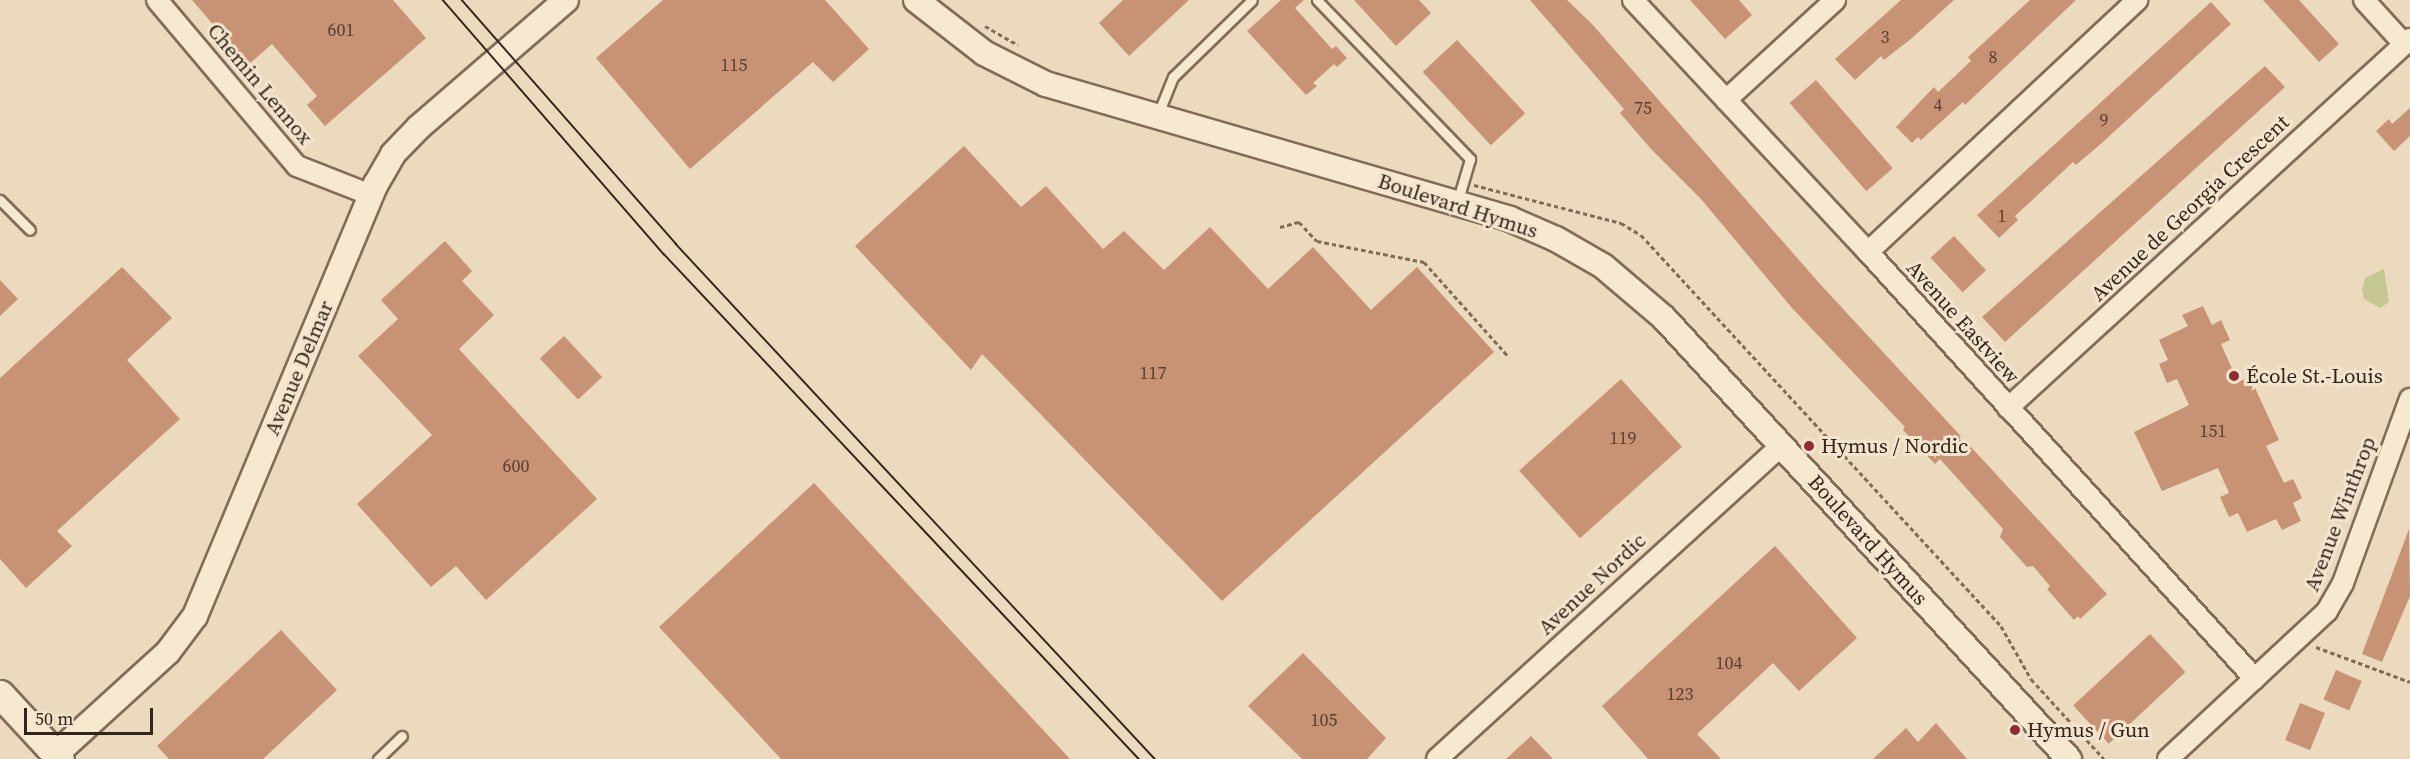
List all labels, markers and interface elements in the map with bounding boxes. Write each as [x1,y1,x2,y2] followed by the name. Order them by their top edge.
[202,18,318,150] street label: Chemin Lennox
[328,19,354,41] house number: 601
[1881,26,1889,48] house number: 3
[1989,46,1997,68] house number: 8
[721,54,747,76] house number: 115
[1934,94,1942,116] house number: 4
[1634,97,1652,119] house number: 75
[2100,109,2108,131] house number: 9
[2086,110,2294,306] street label: Avenue de Georgia Crescent
[1375,168,1541,244] street label: Boulevard Hymus
[1998,205,2006,227] house number: 1
[1901,255,2025,389] street label: Avenue Eastview
[259,297,339,439] street label: Avenue Delmar
[1140,362,1166,384] house number: 117
[2246,363,2383,389] place label: École St.-Louis
[2227,369,2241,383] marker: École St.-Louis
[2200,420,2226,442] house number: 151
[1610,427,1636,449] house number: 119
[1821,433,1968,459] place label: Hymus / Nordic
[2299,433,2381,595] street label: Avenue Winthrop
[1802,439,1816,453] marker: Hymus / Nordic
[503,455,529,477] house number: 600
[1803,470,1933,610] street label: Boulevard Hymus
[1533,528,1651,640] street label: Avenue Nordic
[1716,652,1742,674] house number: 104
[1667,683,1693,705] house number: 123
[27,696,156,734] scale bar
[35,706,73,731] text: 50 m
[1311,709,1337,731] house number: 105
[2027,717,2150,743] place label: Hymus / Gun
[2008,723,2022,737] marker: Hymus / Gun

